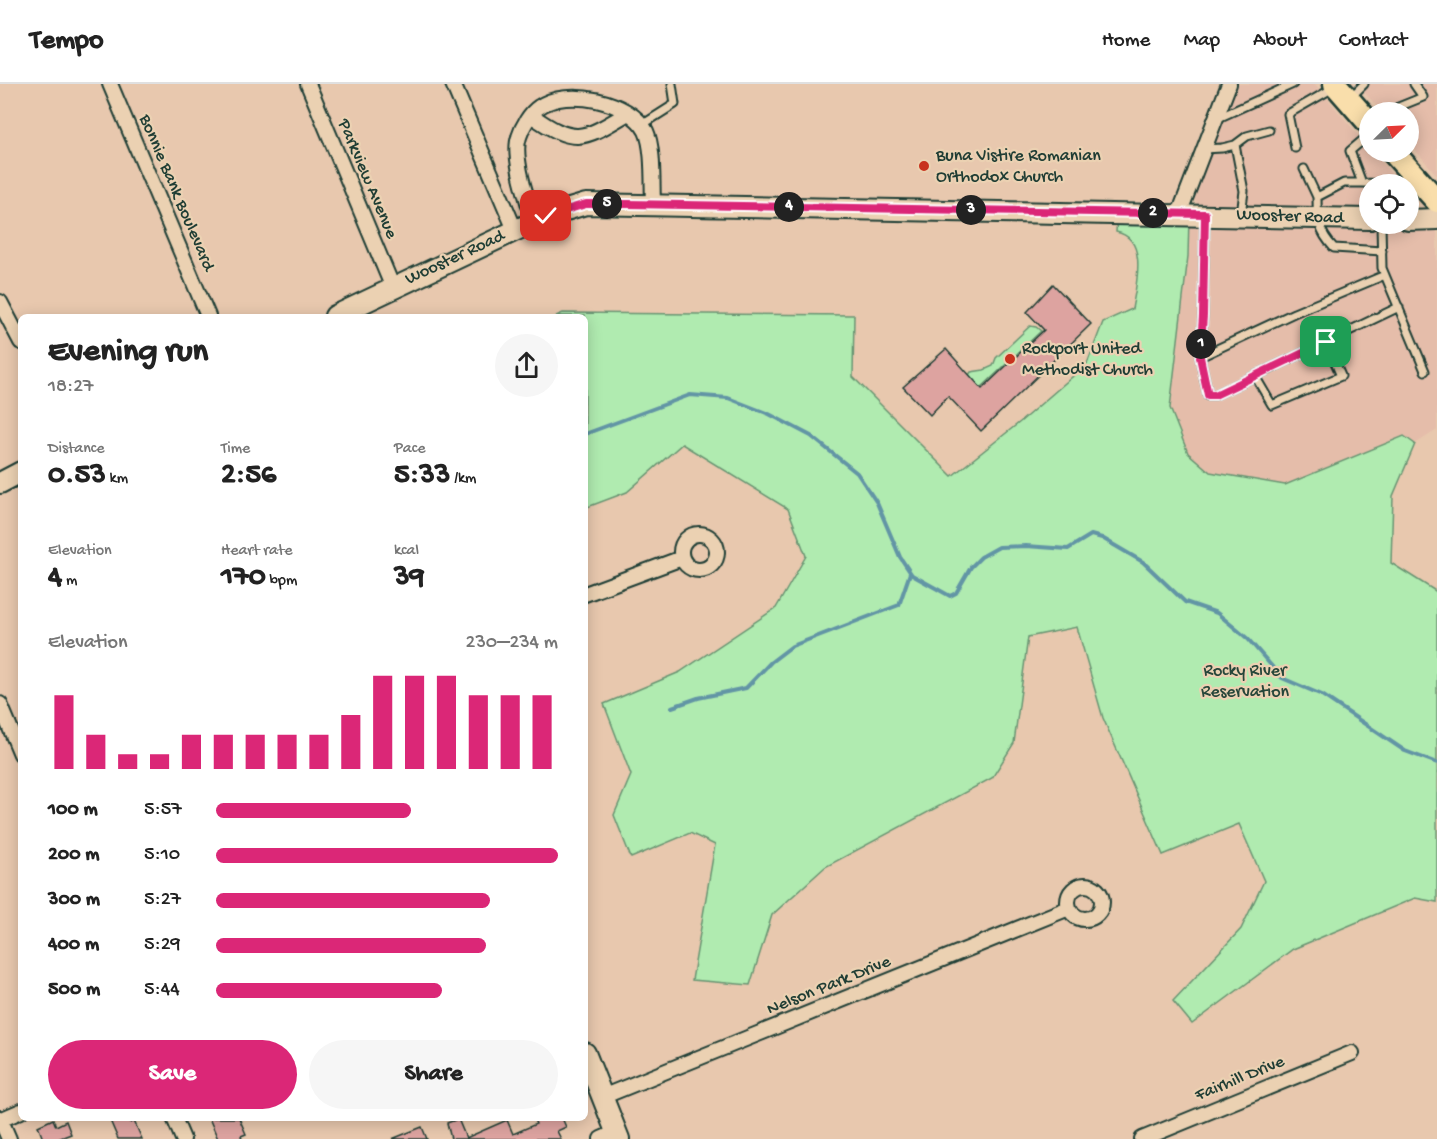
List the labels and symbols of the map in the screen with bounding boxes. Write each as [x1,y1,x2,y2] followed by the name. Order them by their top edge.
[1359,102,1419,162] north arrow
[133,111,219,276] street label: Bonnie Bank Boulevard
[332,115,402,243] street label: Parkview Avenue
[935,146,1101,188] place label: Buna Vistire Romanian Orthodox Church
[917,159,931,173] marker: Buna Vistire Romanian Orthodox Church
[592,189,622,219] pin: 5
[520,190,571,241] pin
[774,192,804,222] pin: 4
[956,195,986,225] pin: 3
[1138,198,1168,228] pin: 2
[1236,205,1345,229] street label: Wooster Road
[402,225,509,290] street label: Wooster Road
[1300,316,1351,367] pin
[1186,329,1216,359] pin: 1
[1022,339,1153,381] place label: Rockport United Methodist Church
[1003,352,1017,366] marker: Rockport United Methodist Church
[1201,661,1289,703] park label: Rocky River Reservation
[764,951,895,1020] street label: Nelson Park Drive
[1191,1051,1288,1107] street label: Fairhill Drive

